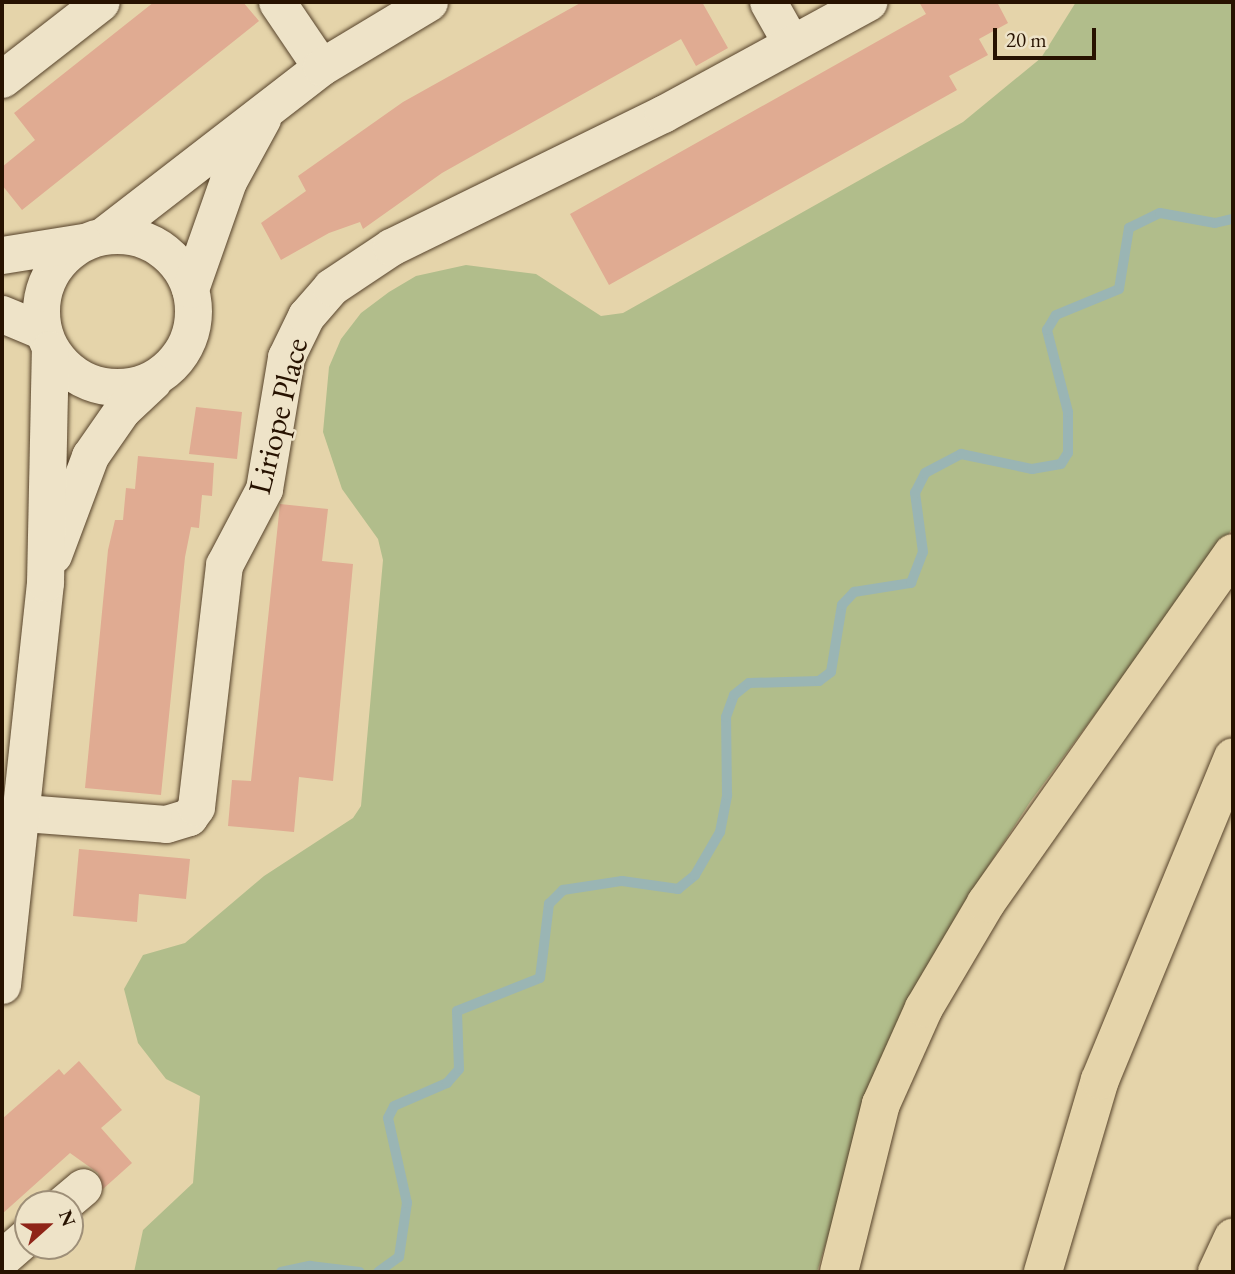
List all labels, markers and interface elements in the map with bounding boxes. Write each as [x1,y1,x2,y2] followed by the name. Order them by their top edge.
[997,14,1100,58] scale bar
[1006,26,1047,53] text: 20 m
[240,334,316,498] street label: Liriope Place
[14,1190,84,1260] north arrow
[53,1206,82,1230] text: N

